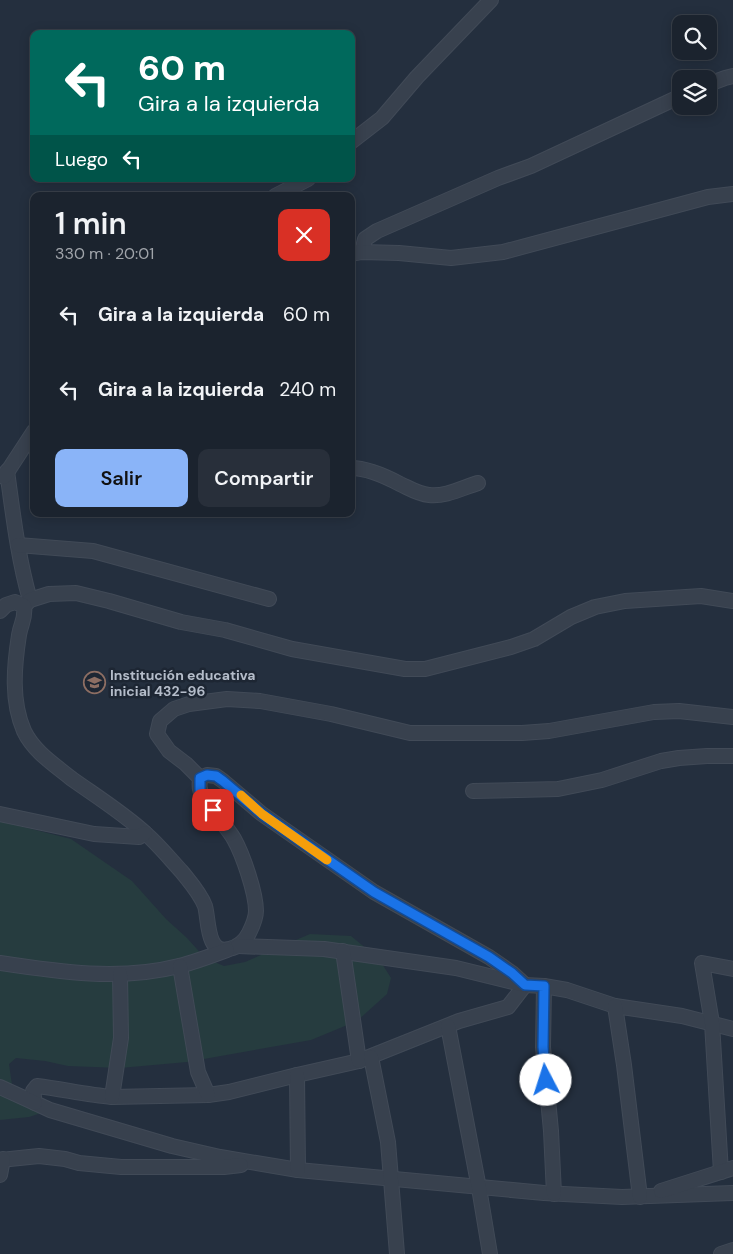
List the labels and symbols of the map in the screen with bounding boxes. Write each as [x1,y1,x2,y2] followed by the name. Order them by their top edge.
[110,666,256,700] place label: Institución educativa inicial 432-96
[82,671,106,695] school or university icon: Institución educativa inicial 432-96
[192,789,234,831] pin
[519,1053,571,1105] position arrow

